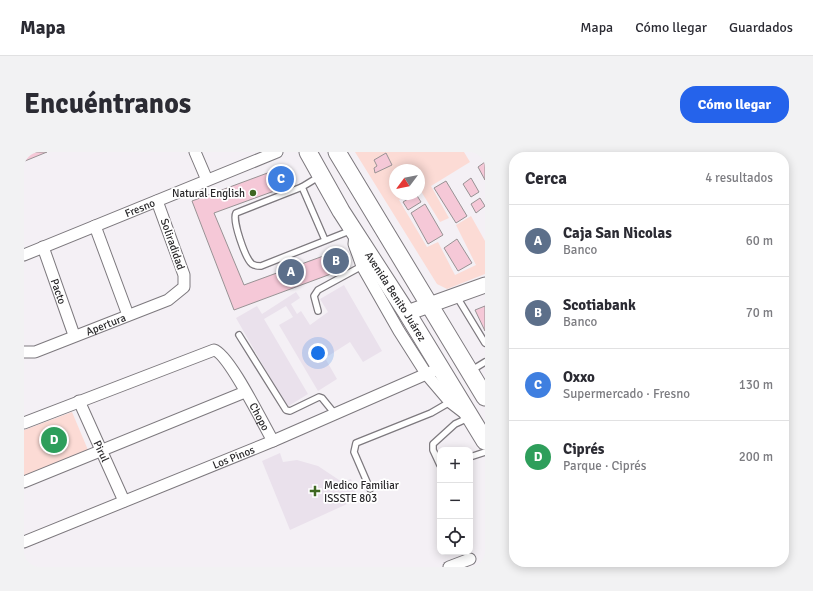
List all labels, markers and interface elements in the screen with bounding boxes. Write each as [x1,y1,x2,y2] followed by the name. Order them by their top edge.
[20,16,66,40] text: Mapa
[580,19,613,36] text: Mapa
[635,19,707,36] text: Cómo llegar
[729,19,793,36] text: Guardados
[680,86,789,123] button: Cómo llegar
[24,87,191,121] text: Encuéntranos
[268,164,294,194] pin: C
[389,164,425,200] north arrow
[525,168,567,189] text: Cerca
[705,170,773,186] text: 4 resultados
[172,187,245,200] place label: Natural English
[248,188,258,198] marker: Natural English
[123,196,157,220] street label: Fresno
[158,217,187,272] street label: Soliradidad
[563,224,672,242] text: Caja San Nicolas
[534,233,542,249] text: A
[746,233,773,249] text: 60 m
[563,242,597,258] text: Banco
[323,246,349,276] pin: B
[362,249,429,344] street label: Avenida Benito Juárez
[278,257,304,287] pin: A
[48,277,69,306] street label: Pacto
[563,296,636,314] text: Scotiabank
[534,305,542,321] text: B
[746,305,773,321] text: 70 m
[84,311,128,338] street label: Apertura
[563,314,597,330] text: Banco
[308,343,328,363] your location
[563,368,595,386] text: Oxxo
[534,377,542,393] text: C
[739,377,773,393] text: 130 m
[563,386,690,402] text: Supermercado · Fresno
[246,400,272,433] street label: Chopo
[41,425,67,455] pin: D
[91,438,112,464] street label: Pirul
[563,440,605,458] text: Ciprés
[211,443,257,472] street label: Los Pinos
[437,447,473,555] map controls
[437,447,473,483] button: +
[534,449,542,465] text: D
[739,449,773,465] text: 200 m
[563,458,646,474] text: Parque · Ciprés
[324,479,399,505] place label: Medico Familiar ISSSTE 803
[437,483,473,519] button: −
[309,485,321,497] marker: Medico Familiar ISSSTE 803
[437,519,473,555] button: locate

